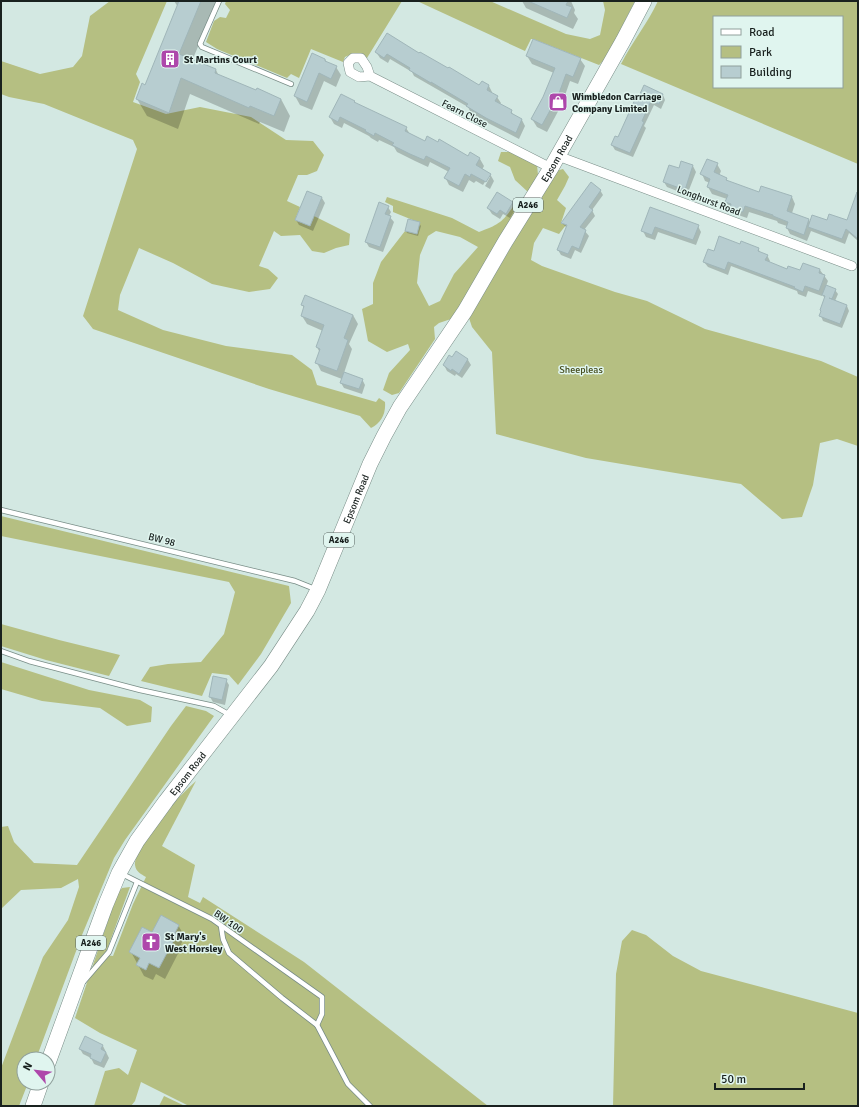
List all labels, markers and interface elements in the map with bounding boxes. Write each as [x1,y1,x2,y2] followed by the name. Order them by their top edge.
[713,16,843,88] legend
[749,25,775,40] text: Road
[749,45,772,60] text: Park
[159,48,181,70] building icon: St Martins Court
[184,54,257,66] place label: St Martins Court
[749,65,792,80] text: Building
[547,91,569,113] shop icon: Wimbledon Carriage Company Limited
[572,91,661,115] place label: Wimbledon Carriage Company Limited
[440,97,489,131] street label: Fearn Close
[539,133,575,185] street label: Epsom Road
[675,183,742,219] street label: Longhurst Road
[513,198,543,212] road number: A246
[559,364,603,376] park label: Sheepleas
[341,473,372,526] street label: Epsom Road
[147,531,177,549] street label: BW 98
[324,533,354,547] road number: A246
[168,750,209,798] street label: Epsom Road
[211,908,245,936] street label: BW 100
[140,931,162,953] church icon: St Mary's West Horsley
[165,931,222,955] place label: St Mary's West Horsley
[76,936,106,950] road number: A246
[16,1051,56,1091] north arrow
[20,1060,35,1073] text: N
[715,1065,804,1091] scale bar
[721,1072,746,1087] text: 50 m

